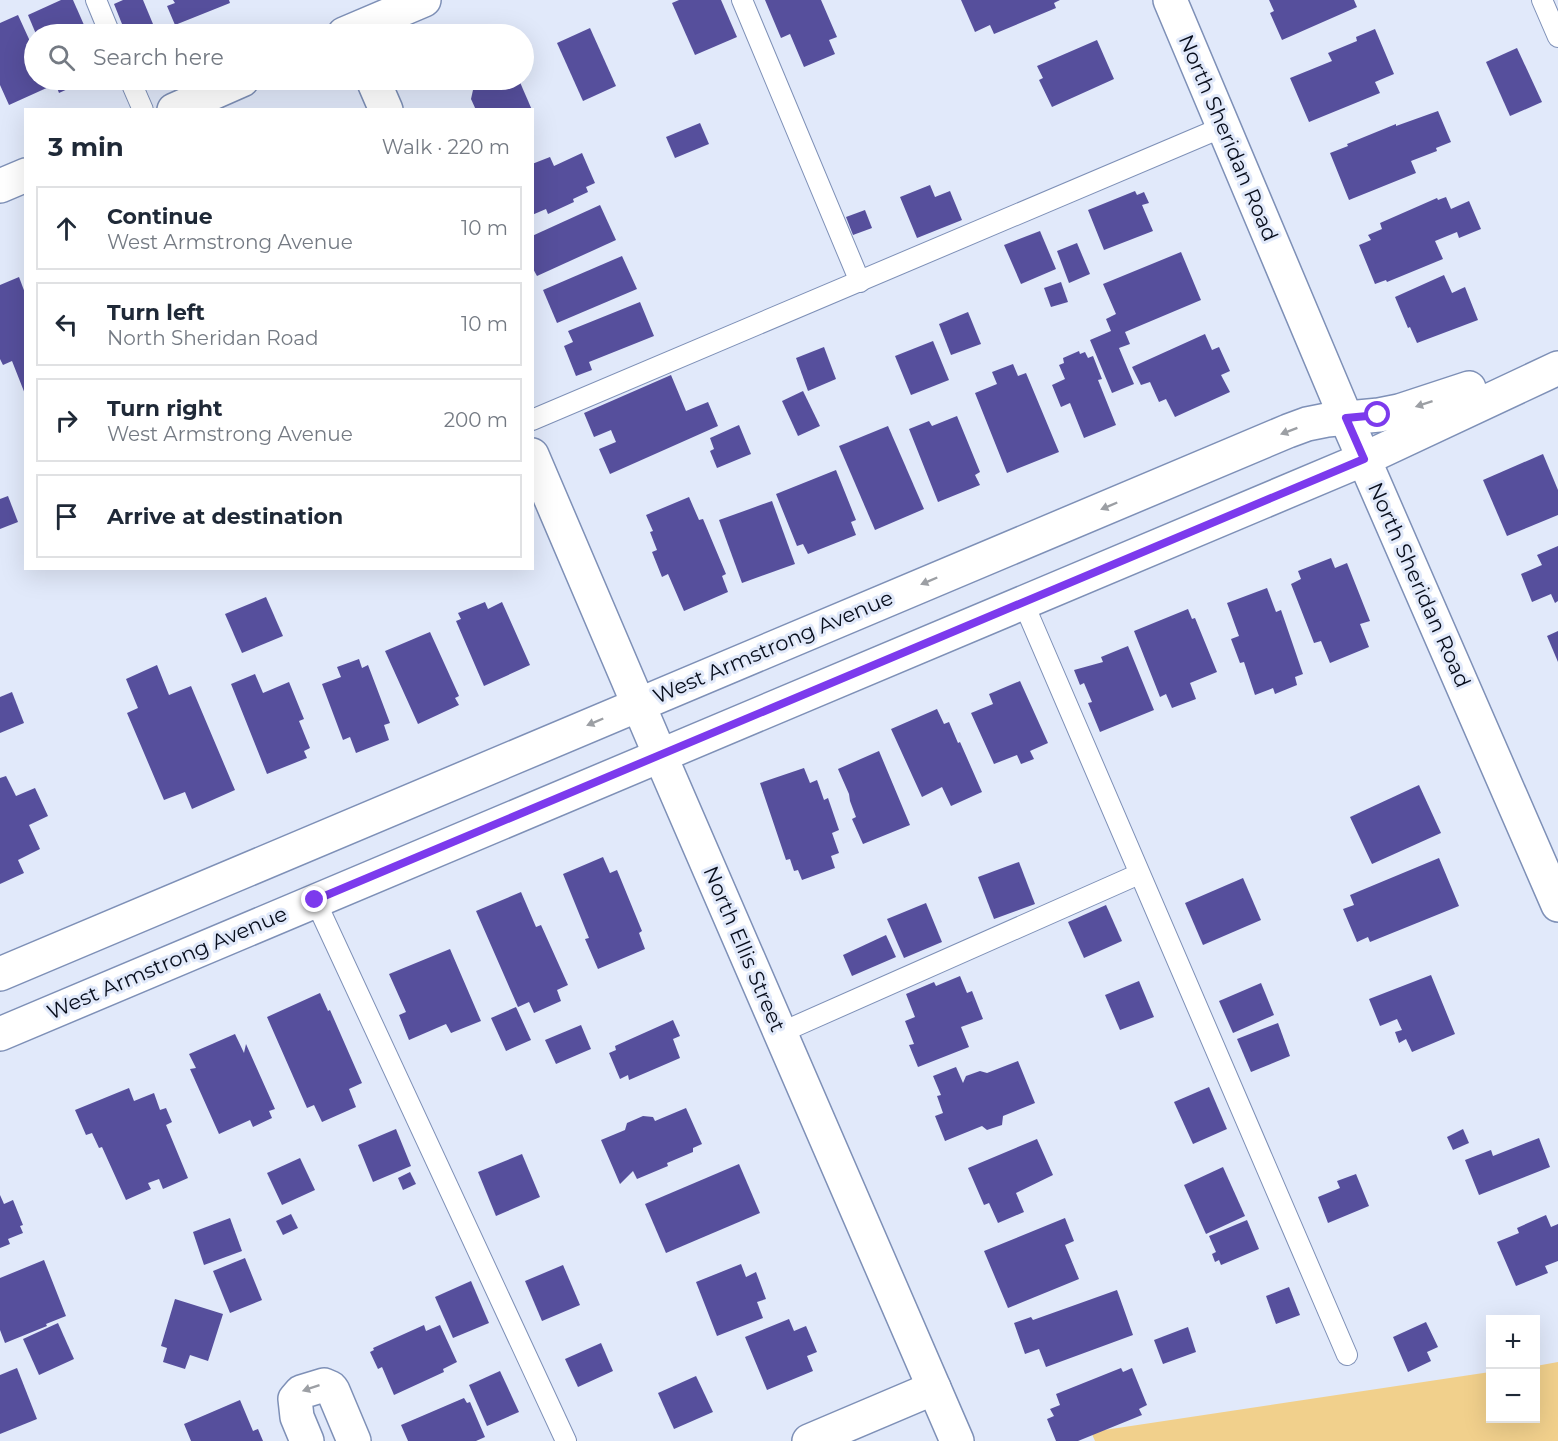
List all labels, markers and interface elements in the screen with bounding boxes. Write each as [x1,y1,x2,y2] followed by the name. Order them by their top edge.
[24,24,534,90] search box
[1174,31,1283,245] street label: North Sheridan Road
[45,41,78,74] icon: search
[93,44,224,71] text: Search here
[48,131,124,163] text: 3 min
[382,135,510,159] text: Walk · 220 m
[107,203,213,230] text: Continue
[50,212,83,245] icon: ahead
[461,216,508,240] text: 10 m
[107,230,353,254] text: West Armstrong Avenue
[107,299,205,326] text: Turn left
[50,308,83,341] icon: left
[461,312,508,336] text: 10 m
[107,326,319,350] text: North Sheridan Road
[107,395,222,422] text: Turn right
[1415,400,1433,409] one-way arrow
[1364,401,1390,427] route start
[50,404,83,437] icon: right
[444,408,508,432] text: 200 m
[107,422,353,446] text: West Armstrong Avenue
[1280,427,1298,436] one-way arrow
[1363,478,1476,691] street label: North Sheridan Road
[50,500,83,533] icon: arrive
[1100,501,1118,511] one-way arrow
[107,503,343,530] text: Arrive at destination
[920,576,938,586] one-way arrow
[649,585,897,708] street label: West Armstrong Avenue
[585,717,603,727] one-way arrow
[698,862,791,1035] street label: North Ellis Street
[301,886,327,912] route end
[43,901,291,1024] street label: West Armstrong Avenue
[1486,1315,1540,1423] map controls
[1486,1315,1540,1369] button: +
[1486,1369,1540,1423] button: −
[302,1384,320,1394] one-way arrow

